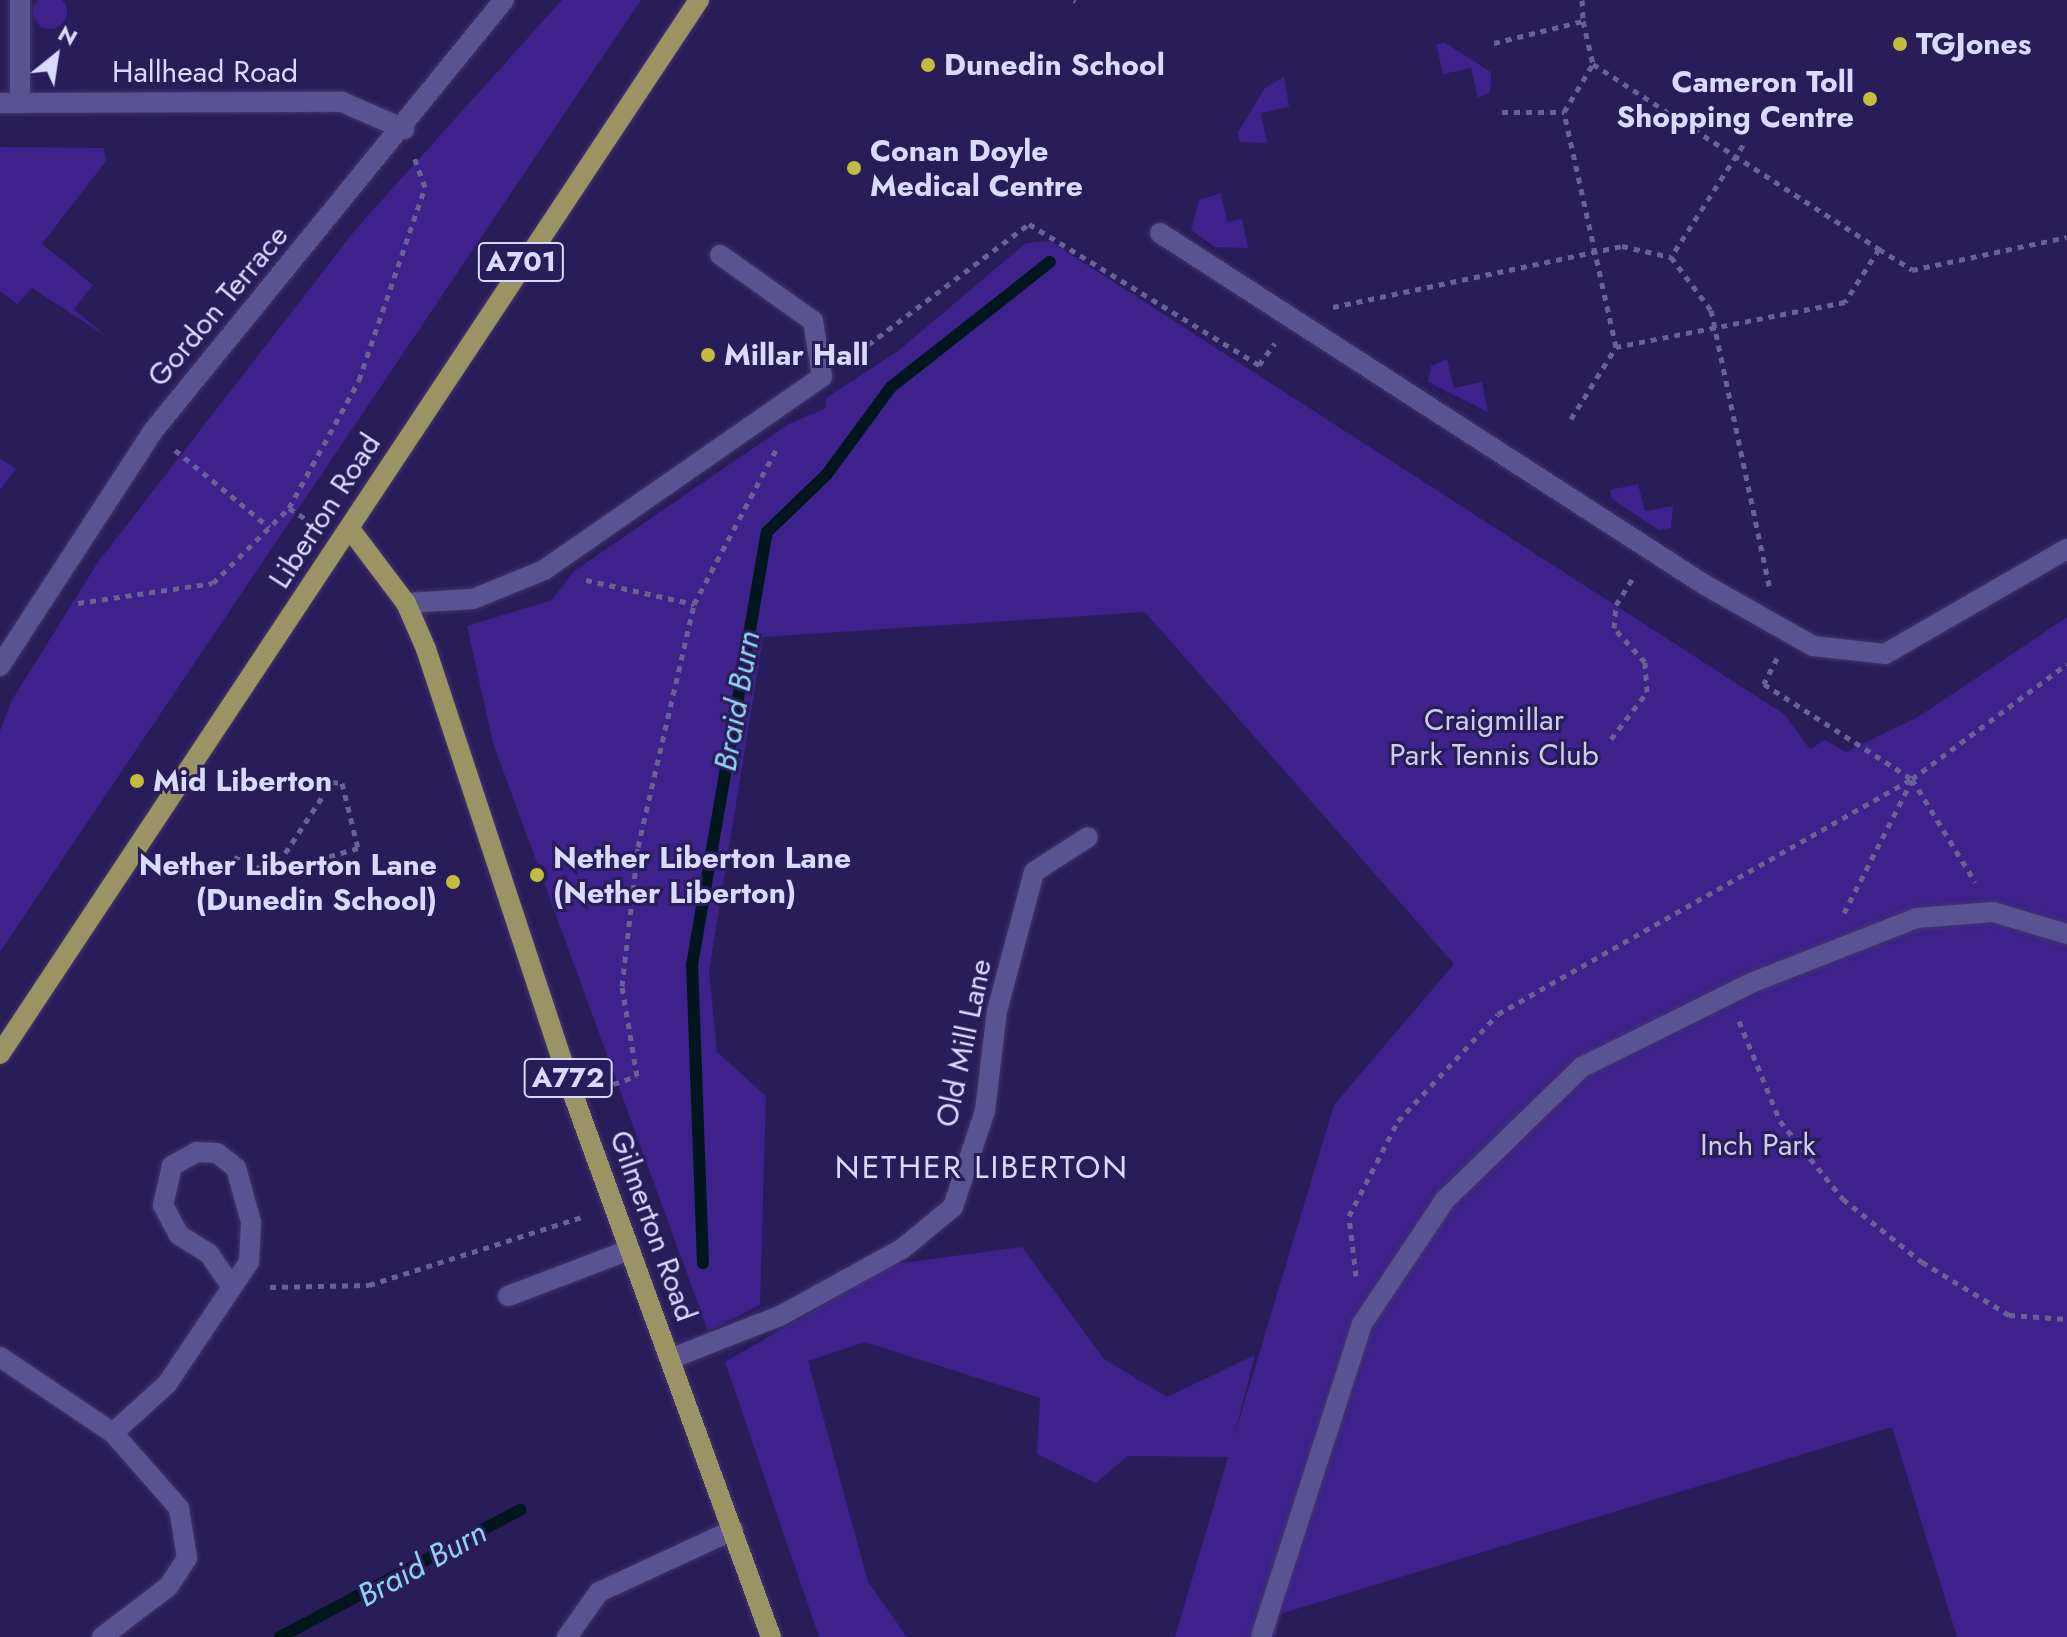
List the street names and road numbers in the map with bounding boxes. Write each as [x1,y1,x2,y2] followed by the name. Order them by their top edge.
[112,54,298,90] street label: Hallhead Road
[140,218,296,394] street label: Gordon Terrace
[477,238,565,286] road number: A701
[262,427,388,595] street label: Liberton Road
[929,956,999,1130] street label: Old Mill Lane
[522,1054,614,1102] road number: A772
[602,1126,704,1326] street label: Gilmerton Road

